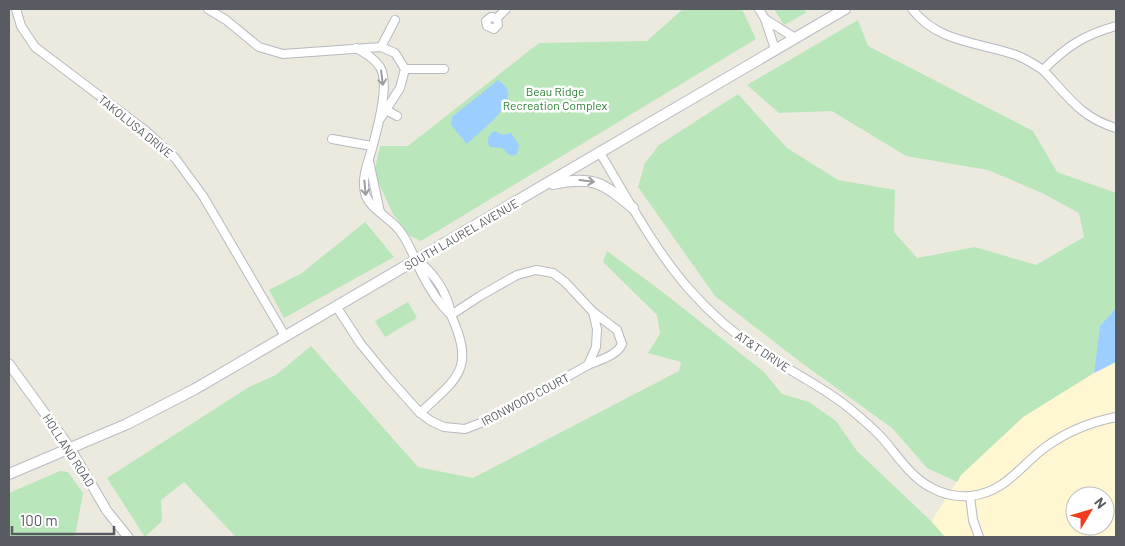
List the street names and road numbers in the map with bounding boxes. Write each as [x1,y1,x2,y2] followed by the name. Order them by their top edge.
[96,92,176,160] street label: TAKOLUSA DRIVE
[401,196,521,272] street label: SOUTH LAUREL AVENUE
[733,328,793,374] street label: AT&T DRIVE
[479,370,572,428] street label: IRONWOOD COURT
[40,411,98,489] street label: HOLLAND ROAD

